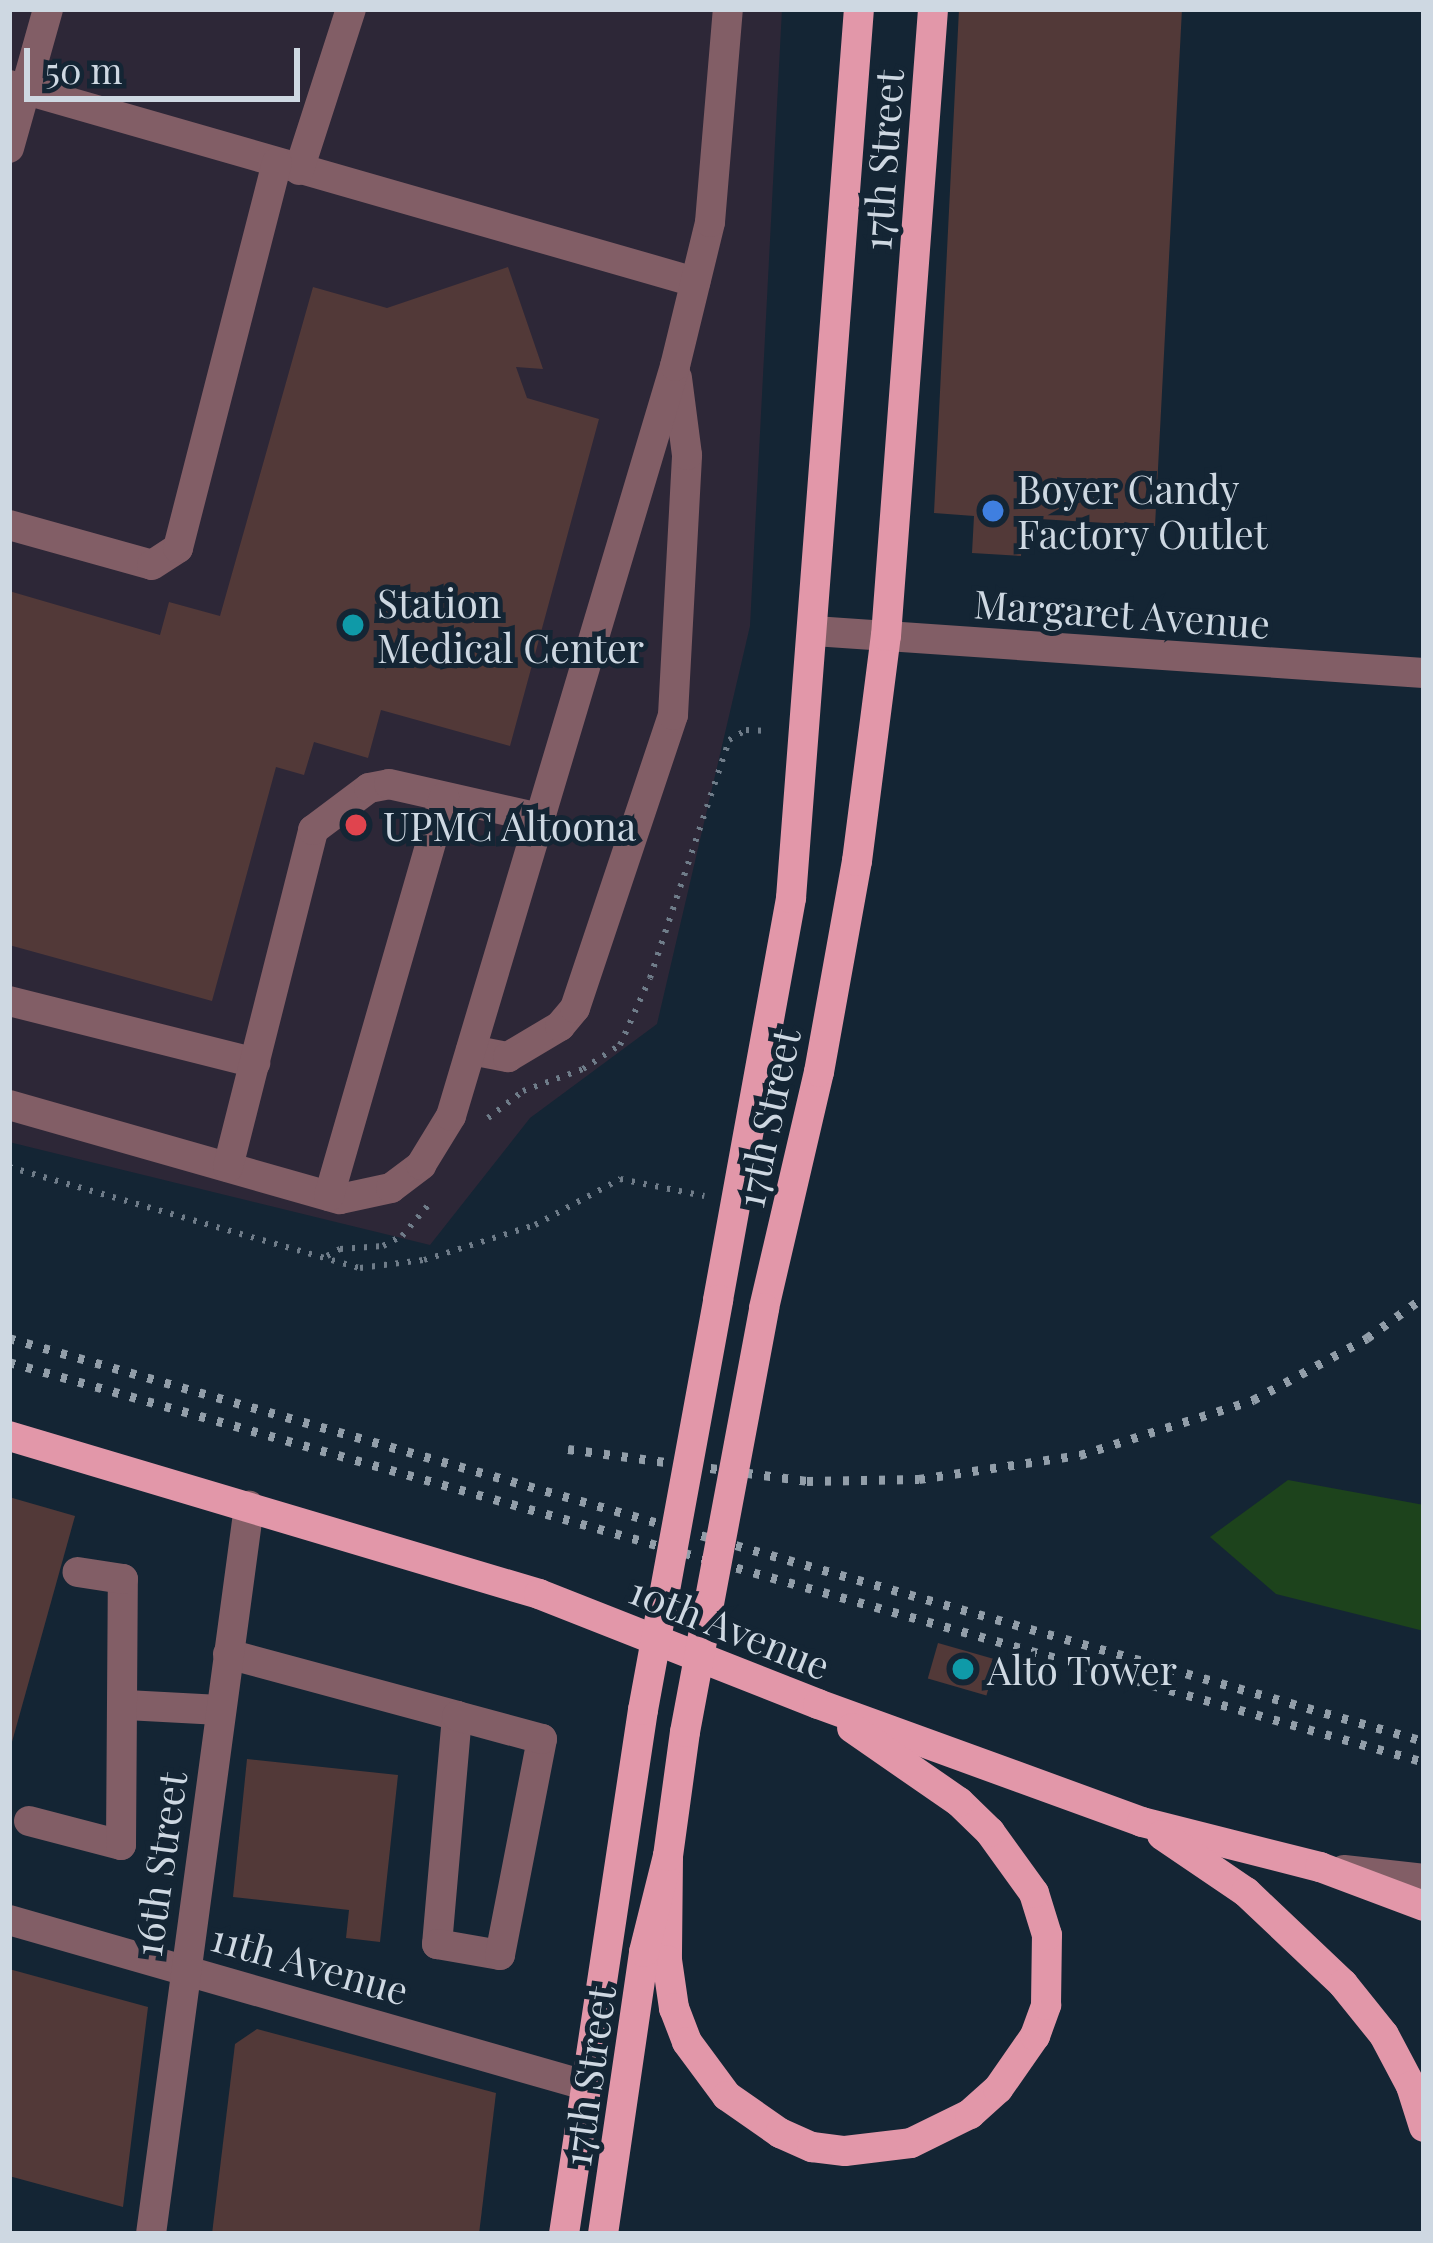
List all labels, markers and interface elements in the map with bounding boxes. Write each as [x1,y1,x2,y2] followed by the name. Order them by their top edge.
[30,24,306,98] scale bar
[45,45,122,93] text: 50 m
[852,68,912,252] street label: 17th Street
[1017,466,1269,557] place label: Boyer Candy Factory Outlet
[980,498,1006,524] marker: Boyer Candy Factory Outlet
[971,579,1273,647] street label: Margaret Avenue
[377,580,644,671] place label: Station Medical Center
[340,612,366,638] marker: Station Medical Center
[383,802,638,848] place label: UPMC Altoona
[340,809,372,841] marker: UPMC Altoona
[725,1024,809,1212] street label: 17th Street
[622,1565,838,1689] street label: 10th Avenue
[987,1646,1178,1692] place label: Alto Tower
[950,1656,976,1682] marker: Alto Tower
[123,1769,195,1959] street label: 16th Street
[205,1912,415,2014] street label: 11th Avenue
[552,1983,624,2169] street label: 17th Street

